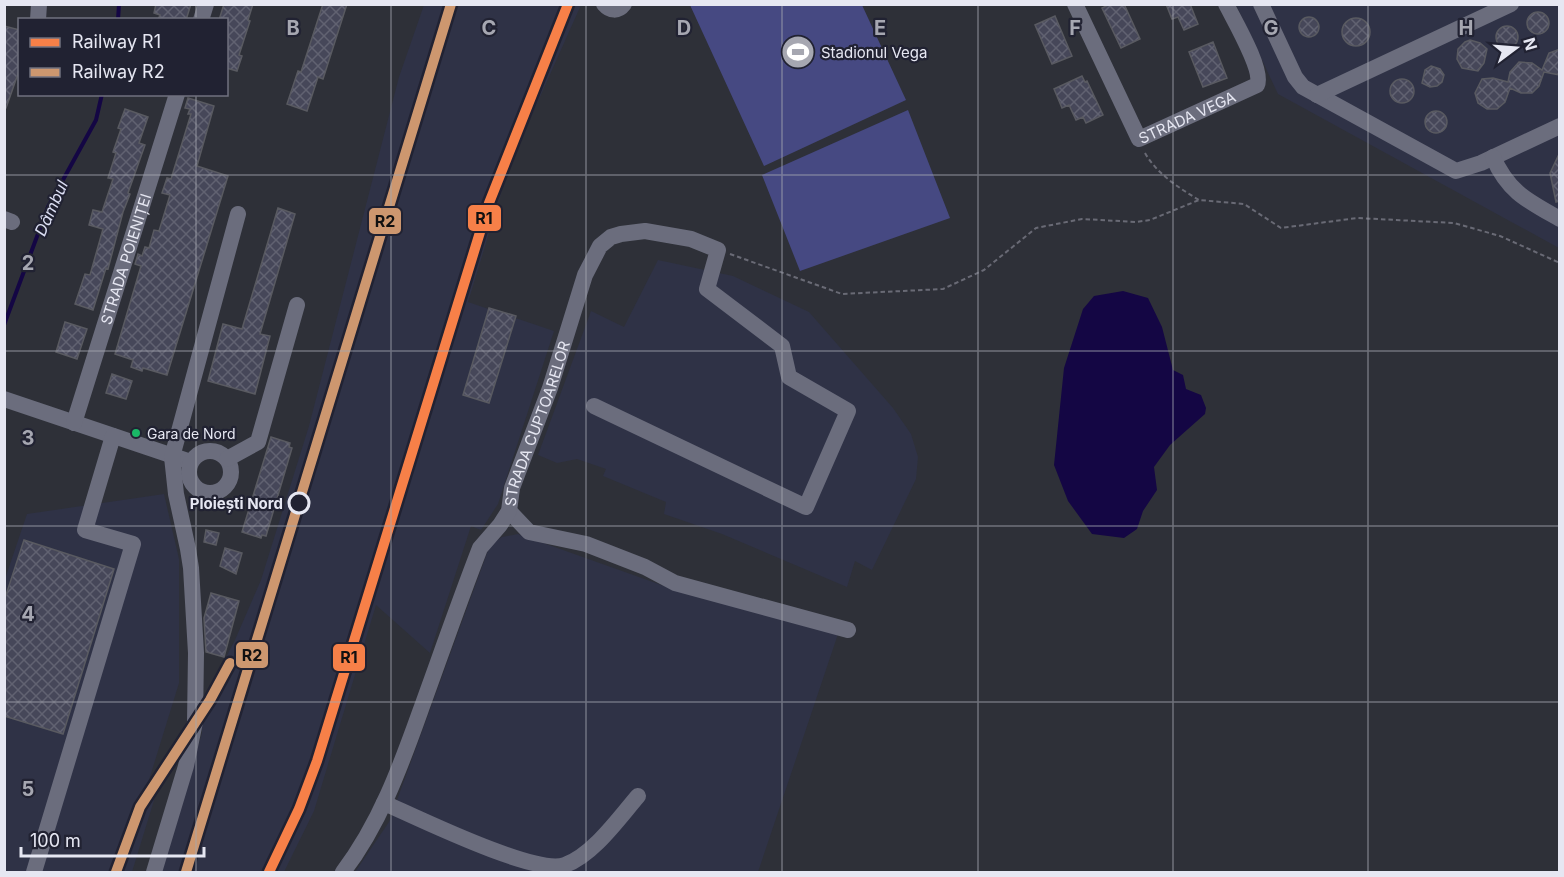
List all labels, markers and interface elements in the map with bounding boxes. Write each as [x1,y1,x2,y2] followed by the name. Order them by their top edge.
[286,16,300,40] text: B
[482,16,496,40] text: C
[677,16,691,40] text: D
[874,16,886,40] text: E
[1069,16,1081,40] text: F
[1263,16,1279,40] text: G
[1459,16,1473,40] text: H
[18,18,228,96] legend
[1486,18,1546,78] north arrow
[72,31,161,52] text: Railway R1
[780,34,816,70] sports icon: Stadionul Vega
[1519,35,1542,52] text: N
[821,43,927,62] place label: Stadionul Vega
[72,61,165,82] text: Railway R2
[1135,87,1238,148] street label: STRADA VEGA
[30,177,72,239] water label: Dâmbul
[96,191,155,327] street label: STRADA POIENIȚEI
[467,204,502,232] line badge: R1
[368,207,402,235] line badge: R2
[475,208,493,228] text: R1
[375,211,395,231] text: R2
[22,251,34,275] text: 2
[500,338,574,508] street label: STRADA CUPTOARELOR
[147,425,236,442] place label: Gara de Nord
[22,426,34,450] text: 3
[130,427,142,439] marker: Gara de Nord
[288,492,310,514] marker: Ploiești Nord
[190,494,283,513] place label: Ploiești Nord
[21,602,35,626] text: 4
[235,641,269,669] line badge: R2
[332,643,366,672] line badge: R1
[242,645,262,665] text: R2
[340,647,358,667] text: R1
[22,777,34,801] text: 5
[21,820,204,858] scale bar
[30,830,81,851] text: 100 m

